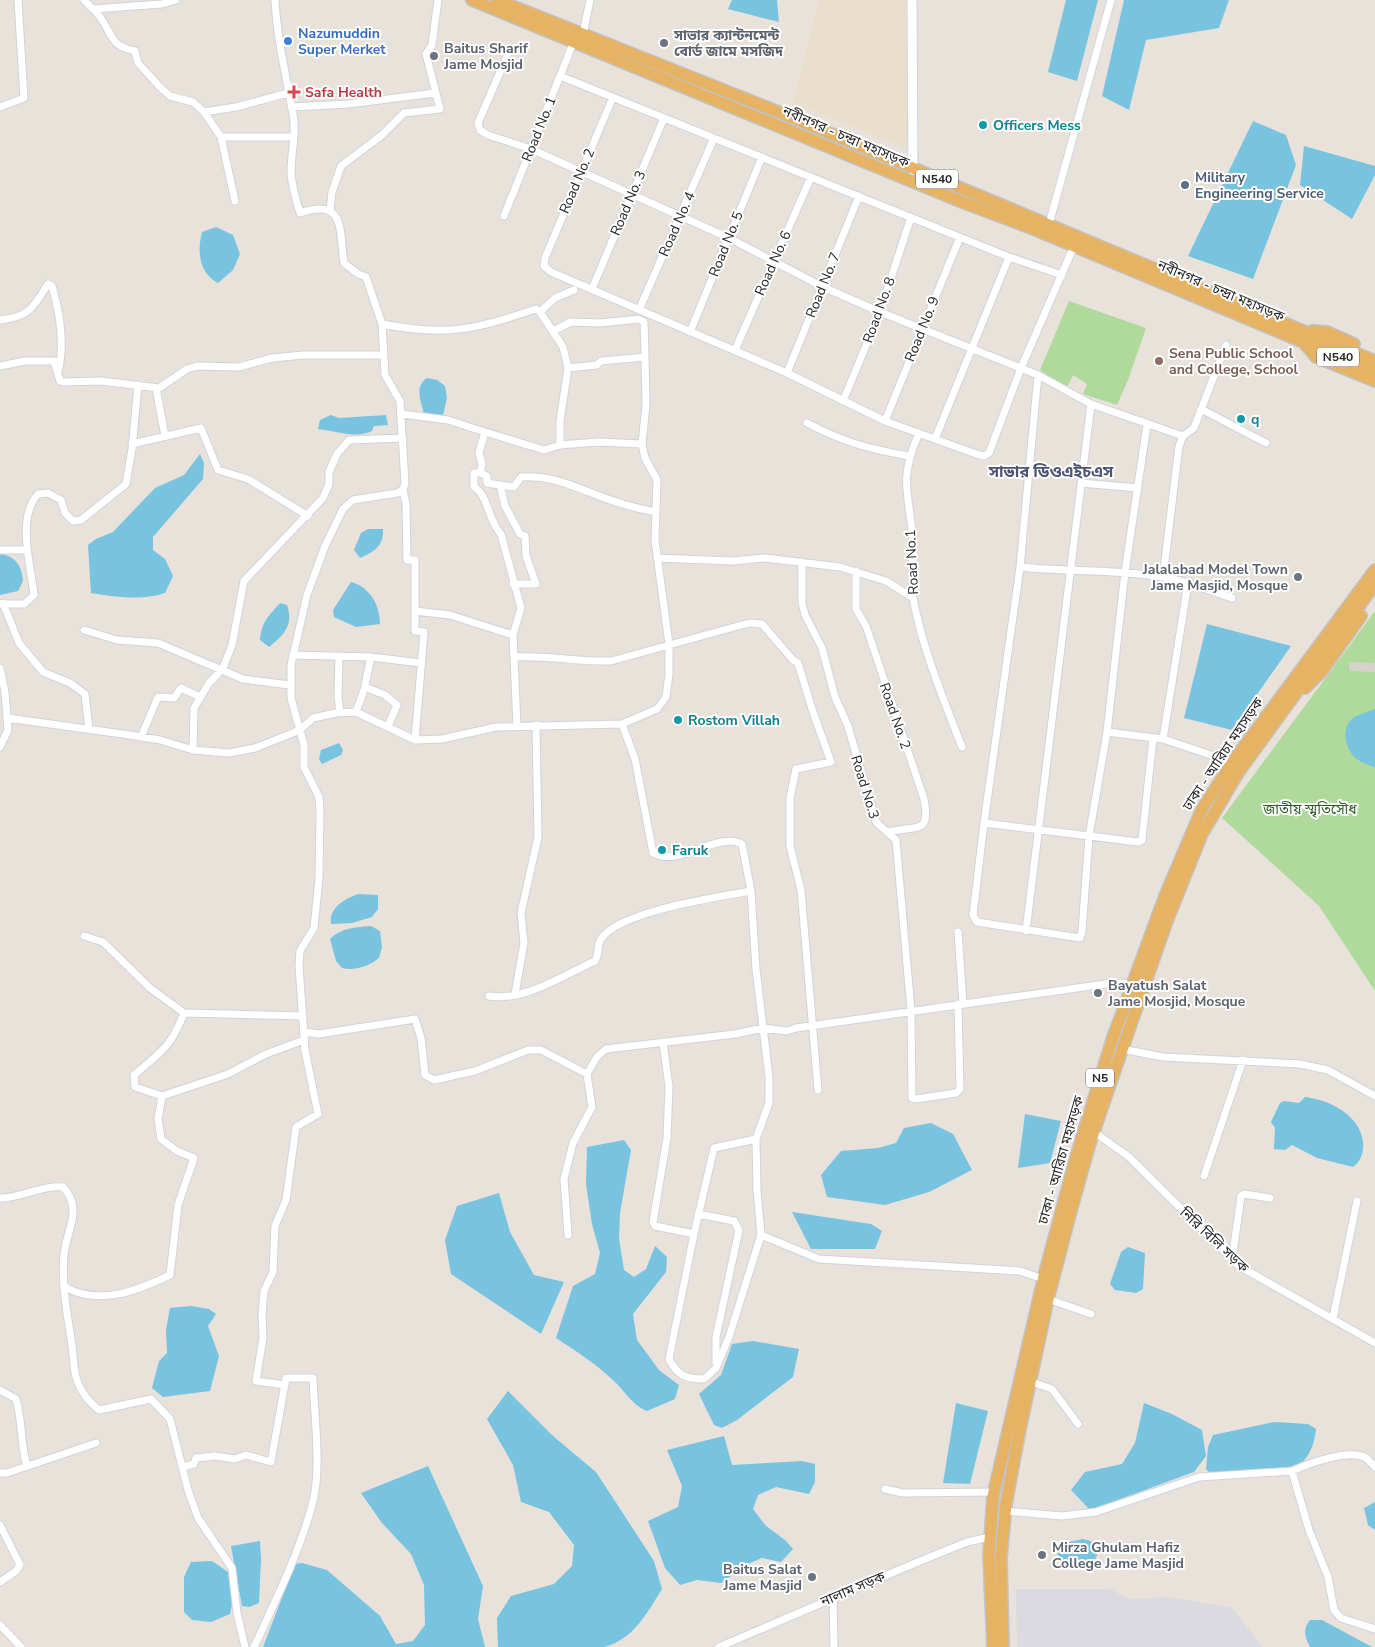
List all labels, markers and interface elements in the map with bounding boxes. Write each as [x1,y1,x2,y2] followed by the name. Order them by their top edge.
[298,24,386,59] place label: Nazumuddin Super Merket
[673,26,784,61] place label: সাভার ক্যান্টনমেন্ট বোর্ড জামে মসজিদ
[282,35,294,47] marker: Nazumuddin Super Merket
[658,37,670,49] marker: সাভার ক্যান্টনমেন্ট বোর্ড জামে মসজিদ
[443,39,529,74] place label: Baitus Sharif Jame Mosjid
[428,50,440,62] marker: Baitus Sharif Jame Mosjid
[305,83,382,102] place label: Safa Health
[287,85,301,99] marker: Safa Health
[517,93,561,165] street label: Road No. 1
[779,101,913,173] street label: নবীনগর - চন্দ্রা মহাসড়ক
[993,116,1081,135] place label: Officers Mess
[977,119,989,131] marker: Officers Mess
[555,145,599,217] street label: Road No. 2
[606,167,650,239] street label: Road No. 3
[1195,168,1324,203] place label: Military Engineering Service
[916,170,958,188] road number: N540
[1179,179,1191,191] marker: Military Engineering Service
[654,189,700,259] street label: Road No. 4
[704,208,748,280] street label: Road No. 5
[750,228,796,298] street label: Road No. 6
[801,249,845,321] street label: Road No. 7
[1154,255,1288,327] street label: নবীনগর - চন্দ্রা মহাসড়ক
[858,274,900,346] street label: Road No. 8
[900,293,944,365] street label: Road No. 9
[1169,344,1299,379] place label: Sena Public School and College, School
[1317,348,1359,367] road number: N540
[1153,355,1165,367] marker: Sena Public School and College, School
[1251,410,1259,429] place label: q
[1235,413,1247,425] marker: q
[988,461,1114,483] district label: সাভার ডিওএইচএস
[901,529,923,595] street label: Road No.1
[1142,560,1288,595] place label: Jalalabad Model Town Jame Masjid, Mosque
[1292,571,1304,583] marker: Jalalabad Model Town Jame Masjid, Mosque
[875,680,915,752] street label: Road No. 2
[1178,693,1268,815] street label: ঢাকা - আরিচা মহাসড়ক
[688,711,780,730] place label: Rostom Villah
[672,714,684,726] marker: Rostom Villah
[846,753,884,821] street label: Road No.3
[1262,800,1357,819] park label: জাতীয় স্মৃতিসৌধ
[672,841,709,860] place label: Faruk
[656,844,668,856] marker: Faruk
[1107,976,1246,1011] place label: Bayatush Salat Jame Mosjid, Mosque
[1092,987,1104,999] marker: Bayatush Salat Jame Mosjid, Mosque
[1086,1068,1114,1088] road number: N5
[1033,1093,1089,1227] street label: ঢাকা - আরিচা মহাসড়ক
[1175,1203,1253,1277] street label: নিরি বিলি সড়ক
[1052,1538,1184,1573] place label: Mirza Ghulam Hafiz College Jame Masjid
[1036,1549,1048,1561] marker: Mirza Ghulam Hafiz College Jame Masjid
[722,1560,803,1595] place label: Baitus Salat Jame Masjid
[817,1567,889,1611] street label: নালাম সড়ক
[806,1571,818,1583] marker: Baitus Salat Jame Masjid

